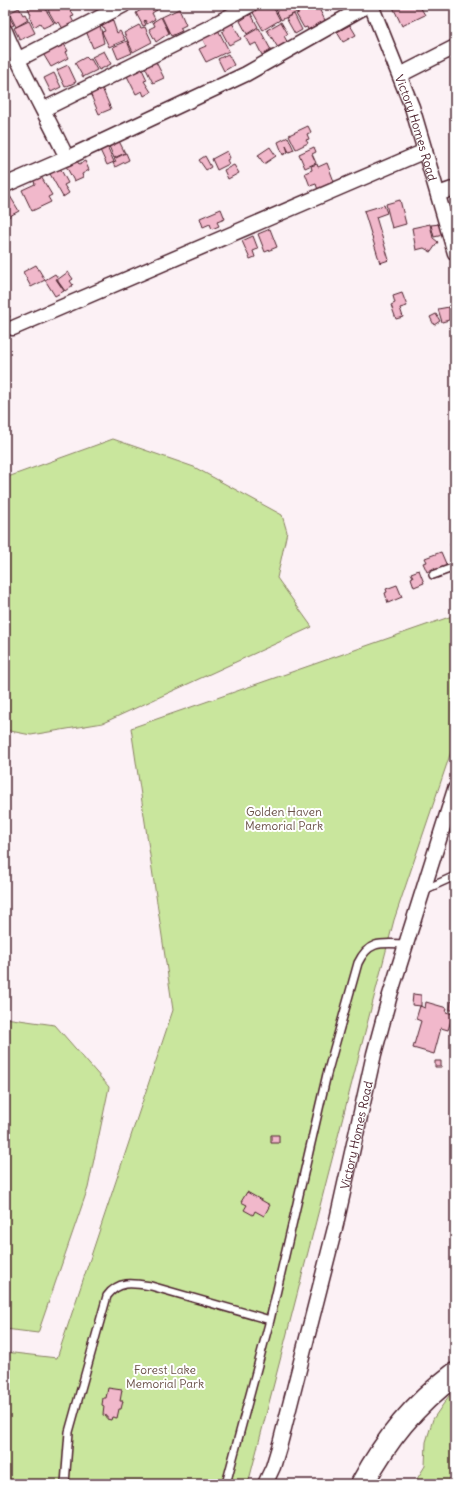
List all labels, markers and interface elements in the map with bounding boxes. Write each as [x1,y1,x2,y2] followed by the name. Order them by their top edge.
[392,72,441,182] street label: Victory Homes Road
[245,804,323,833] park label: Golden Haven Memorial Park
[337,1079,375,1191] street label: Victory Homes Road
[126,1362,204,1391] park label: Forest Lake Memorial Park

